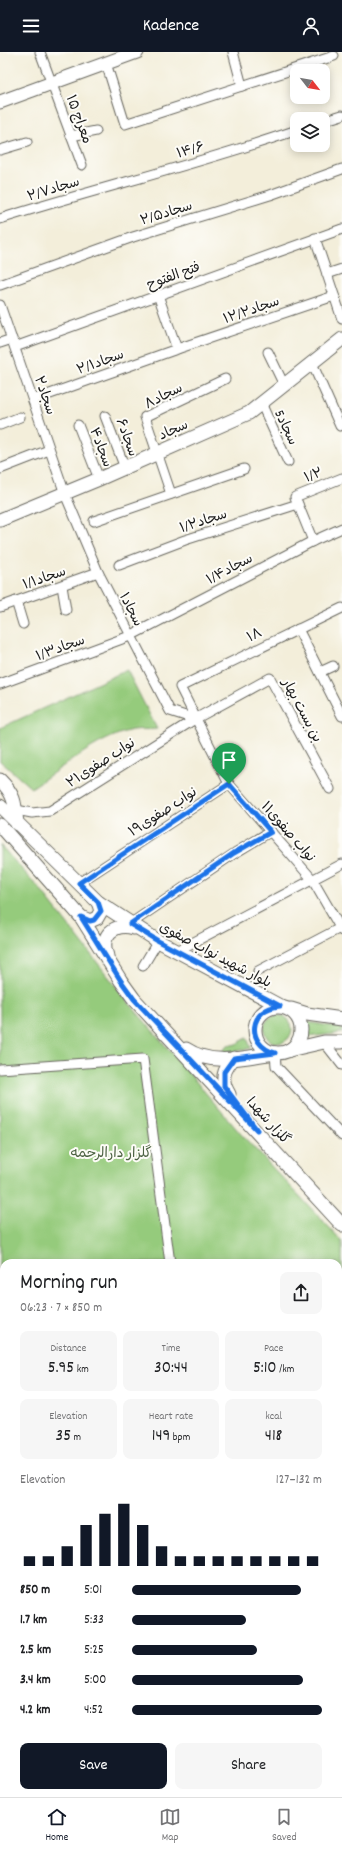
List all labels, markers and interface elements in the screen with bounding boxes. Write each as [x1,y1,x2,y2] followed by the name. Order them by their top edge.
[143,14,199,39] text: Kadence
[20,15,42,37] icon: menu
[300,15,322,37] icon: person
[290,64,330,104] north arrow
[290,64,330,152] map controls
[60,92,96,147] street label: معراج ۱۵
[290,112,330,152] button: layers
[174,137,207,164] street label: ۱۴/۶
[25,172,82,207] street label: سجاد۲/۷
[138,196,195,231] street label: ۲/۵سجاد
[144,258,203,296] street label: فتح الفتوح
[221,292,283,330] street label: ۱۲/۲سجاد
[74,345,127,381] street label: ۲/۱سجاد
[28,373,60,418] street label: ۲سجاد
[141,379,186,415] street label: ۸سجاد
[268,407,302,449] street label: 5سجاد
[156,415,192,446] street label: سجاد
[110,416,142,459] street label: ۶سجاد
[83,425,117,470] street label: ۴سجاد
[301,463,326,489] street label: ۱/۲
[177,505,230,539] street label: ۱/۲سجاد
[203,549,257,590] street label: ۱/۴سجاد
[20,562,69,596] street label: ۱/۱سجاد
[113,589,147,630] street label: ۱سجاد
[244,624,266,648] street label: ۱۸
[33,631,88,667] street label: ۱/۳سجاد
[276,674,326,747] street label: بن بست بهار
[63,734,140,794] street label: ۲۱نواب صفوی
[212,743,246,784] pin
[218,749,240,771] icon: arrive
[125,783,201,842] street label: ۱۹نواب صفوی
[255,798,319,867] street label: ۱۱نواب صفوی
[155,918,275,994] street label: بلوار شهید نواب صفوی
[241,1093,294,1149] street label: گلزار شهدا
[70,1144,152,1164] park label: گلزار دارالرحمه
[20,1268,118,1299] text: Morning run
[280,1272,322,1314] button: share
[20,1299,102,1318] text: 06:23 · 7 × 850 m
[50,1341,86,1357] text: Distance
[162,1341,180,1357] text: Time
[264,1341,283,1357] text: Pace
[48,1357,74,1381] text: 5.95
[154,1357,188,1381] text: 30:44
[253,1357,277,1381] text: 5:10
[74,1362,89,1378] text: km
[277,1362,294,1378] text: /km
[49,1409,87,1425] text: Elevation
[149,1409,193,1425] text: Heart rate
[265,1409,282,1425] text: kcal
[56,1425,71,1449] text: 35
[152,1425,170,1449] text: 149
[265,1425,282,1449] text: 418
[71,1430,81,1446] text: m
[170,1430,190,1446] text: bpm
[20,1471,65,1490] text: Elevation
[276,1471,322,1490] text: 127–132 m
[20,1581,50,1600] text: 850 m
[84,1581,102,1600] text: 5:01
[20,1611,47,1630] text: 1.7 km
[84,1611,104,1630] text: 5:33
[20,1641,51,1660] text: 2.5 km
[84,1641,104,1660] text: 5:25
[20,1671,51,1690] text: 3.4 km
[84,1671,106,1690] text: 5:00
[20,1701,50,1720] text: 4.2 km
[84,1701,103,1720] text: 4:52
[20,1743,167,1789] button: Save
[175,1743,322,1789] button: Share
[45,1806,68,1846] tab: Home
[159,1806,181,1846] tab: Map
[272,1806,297,1846] tab: Saved

